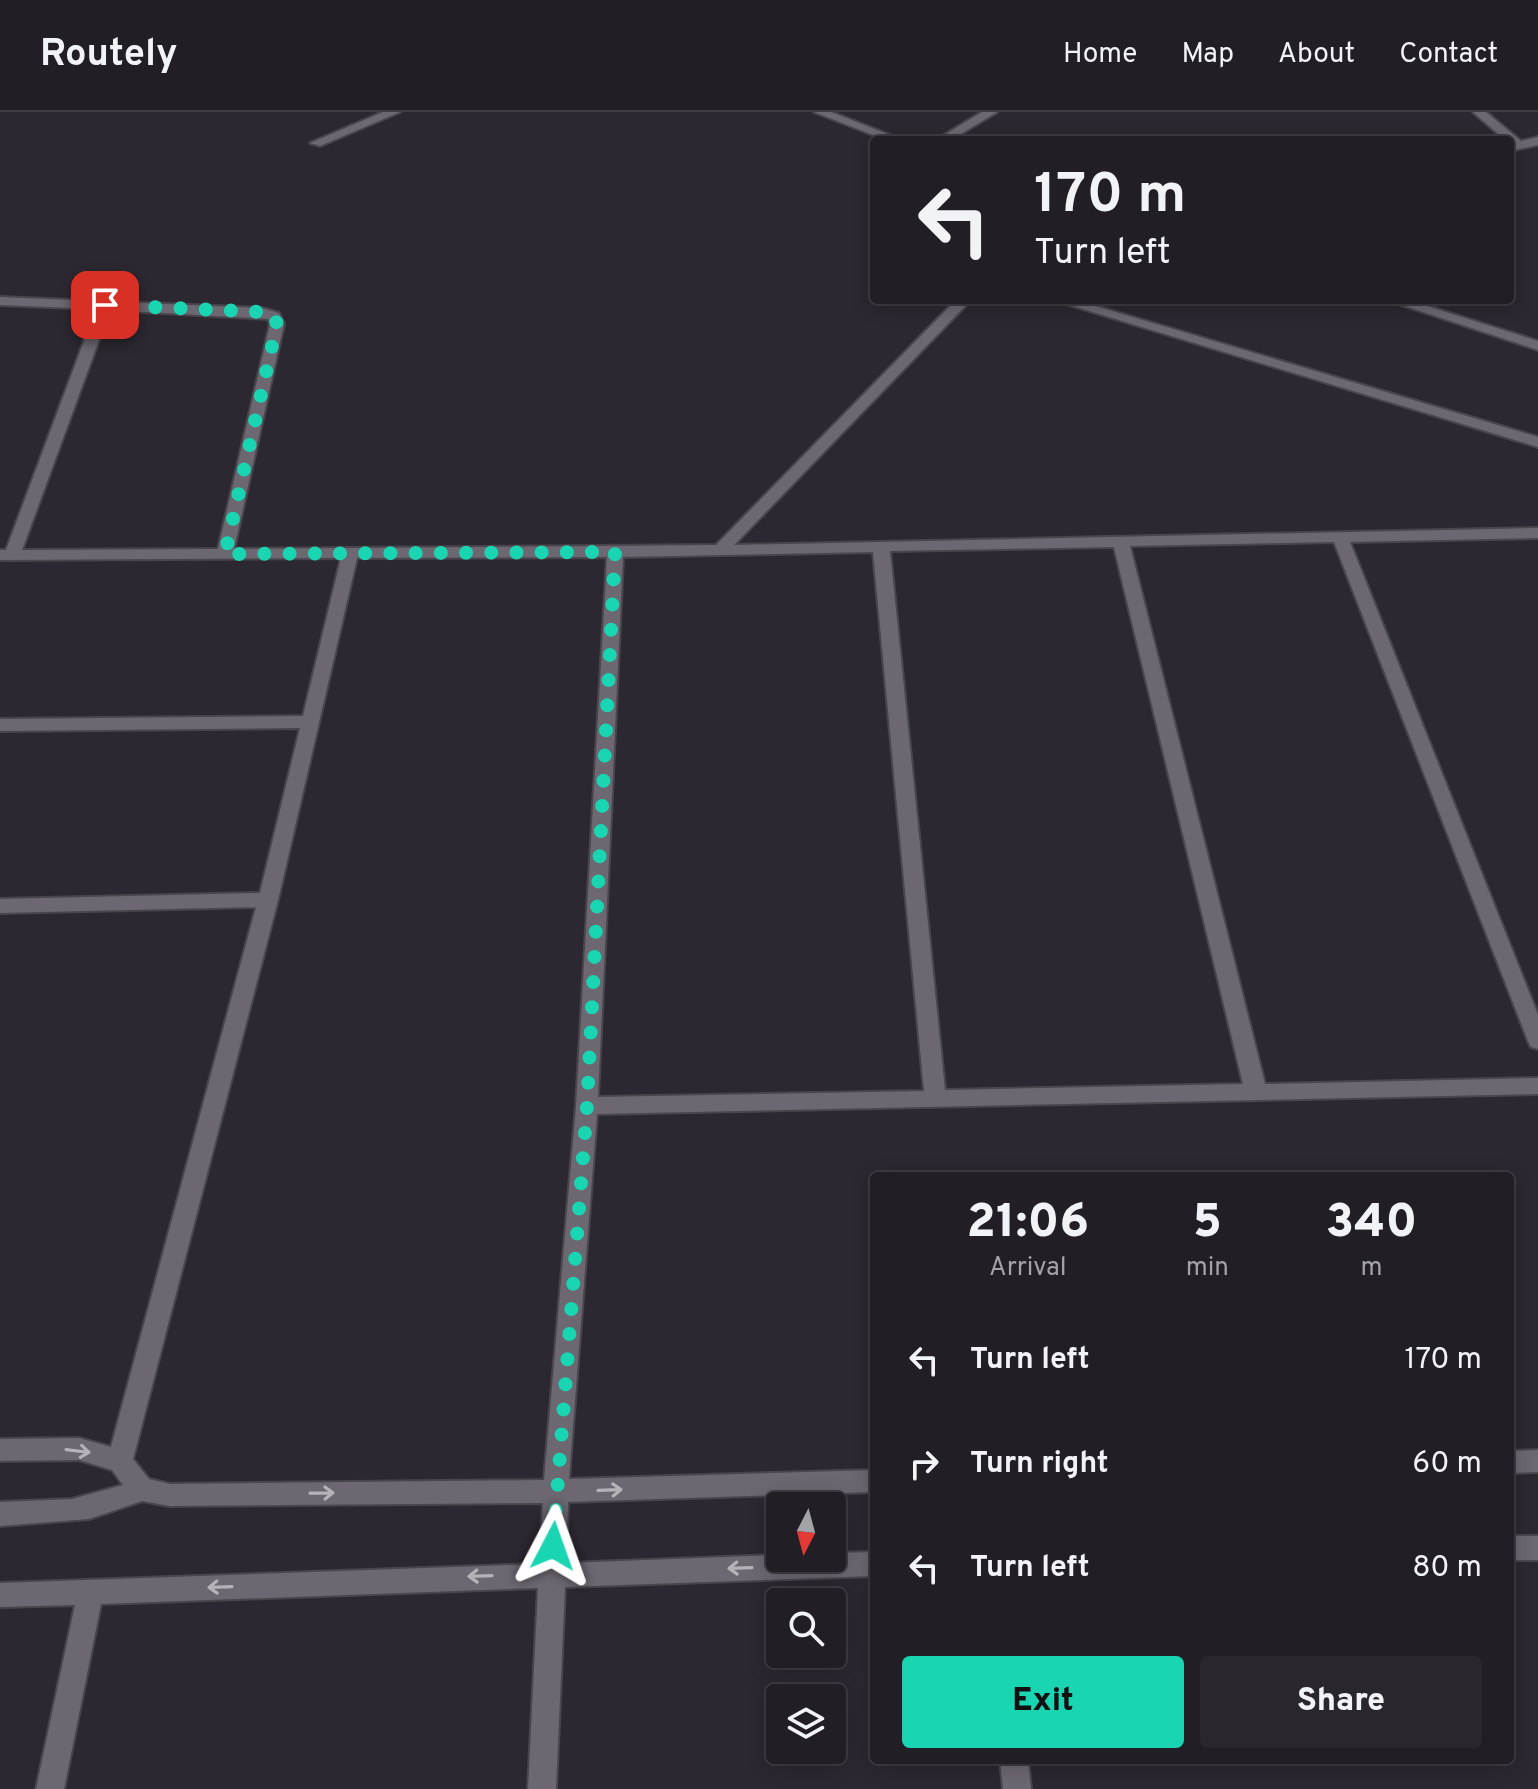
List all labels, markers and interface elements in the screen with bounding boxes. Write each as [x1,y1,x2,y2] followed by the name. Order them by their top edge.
[40,31,178,80] text: Routely
[1063,37,1137,73] text: Home
[1181,37,1234,73] text: Map
[1278,37,1355,73] text: About
[1399,37,1498,73] text: Contact
[1034,162,1186,232] text: 170 m
[902,168,1006,272] icon: left
[1034,231,1171,277] text: Turn left
[71,271,139,339] pin
[83,283,127,327] icon: arrive
[967,1194,1089,1254] text: 21:06
[1193,1194,1222,1254] text: 5
[1326,1194,1417,1254] text: 340
[989,1252,1067,1285] text: Arrival
[1186,1252,1229,1285] text: min
[1360,1252,1383,1285] text: m
[902,1338,946,1382] icon: left
[970,1342,1090,1379] text: Turn left
[1404,1342,1482,1379] text: 170 m
[902,1442,946,1486] icon: right
[64,1444,90,1459] one-way arrow
[970,1446,1108,1483] text: Turn right
[1412,1446,1482,1483] text: 60 m
[596,1482,623,1497] one-way arrow
[308,1485,335,1501] one-way arrow
[766,1492,846,1572] north arrow
[766,1492,846,1764] map controls
[511,1504,595,1588] position arrow
[902,1546,946,1590] icon: left
[970,1550,1090,1587] text: Turn left
[1412,1550,1482,1587] text: 80 m
[727,1560,754,1575] one-way arrow
[467,1568,494,1583] one-way arrow
[207,1580,234,1595] one-way arrow
[766,1588,846,1668] button: search
[902,1656,1184,1748] button: Exit
[1200,1656,1482,1748] button: Share
[766,1684,846,1764] button: layers

